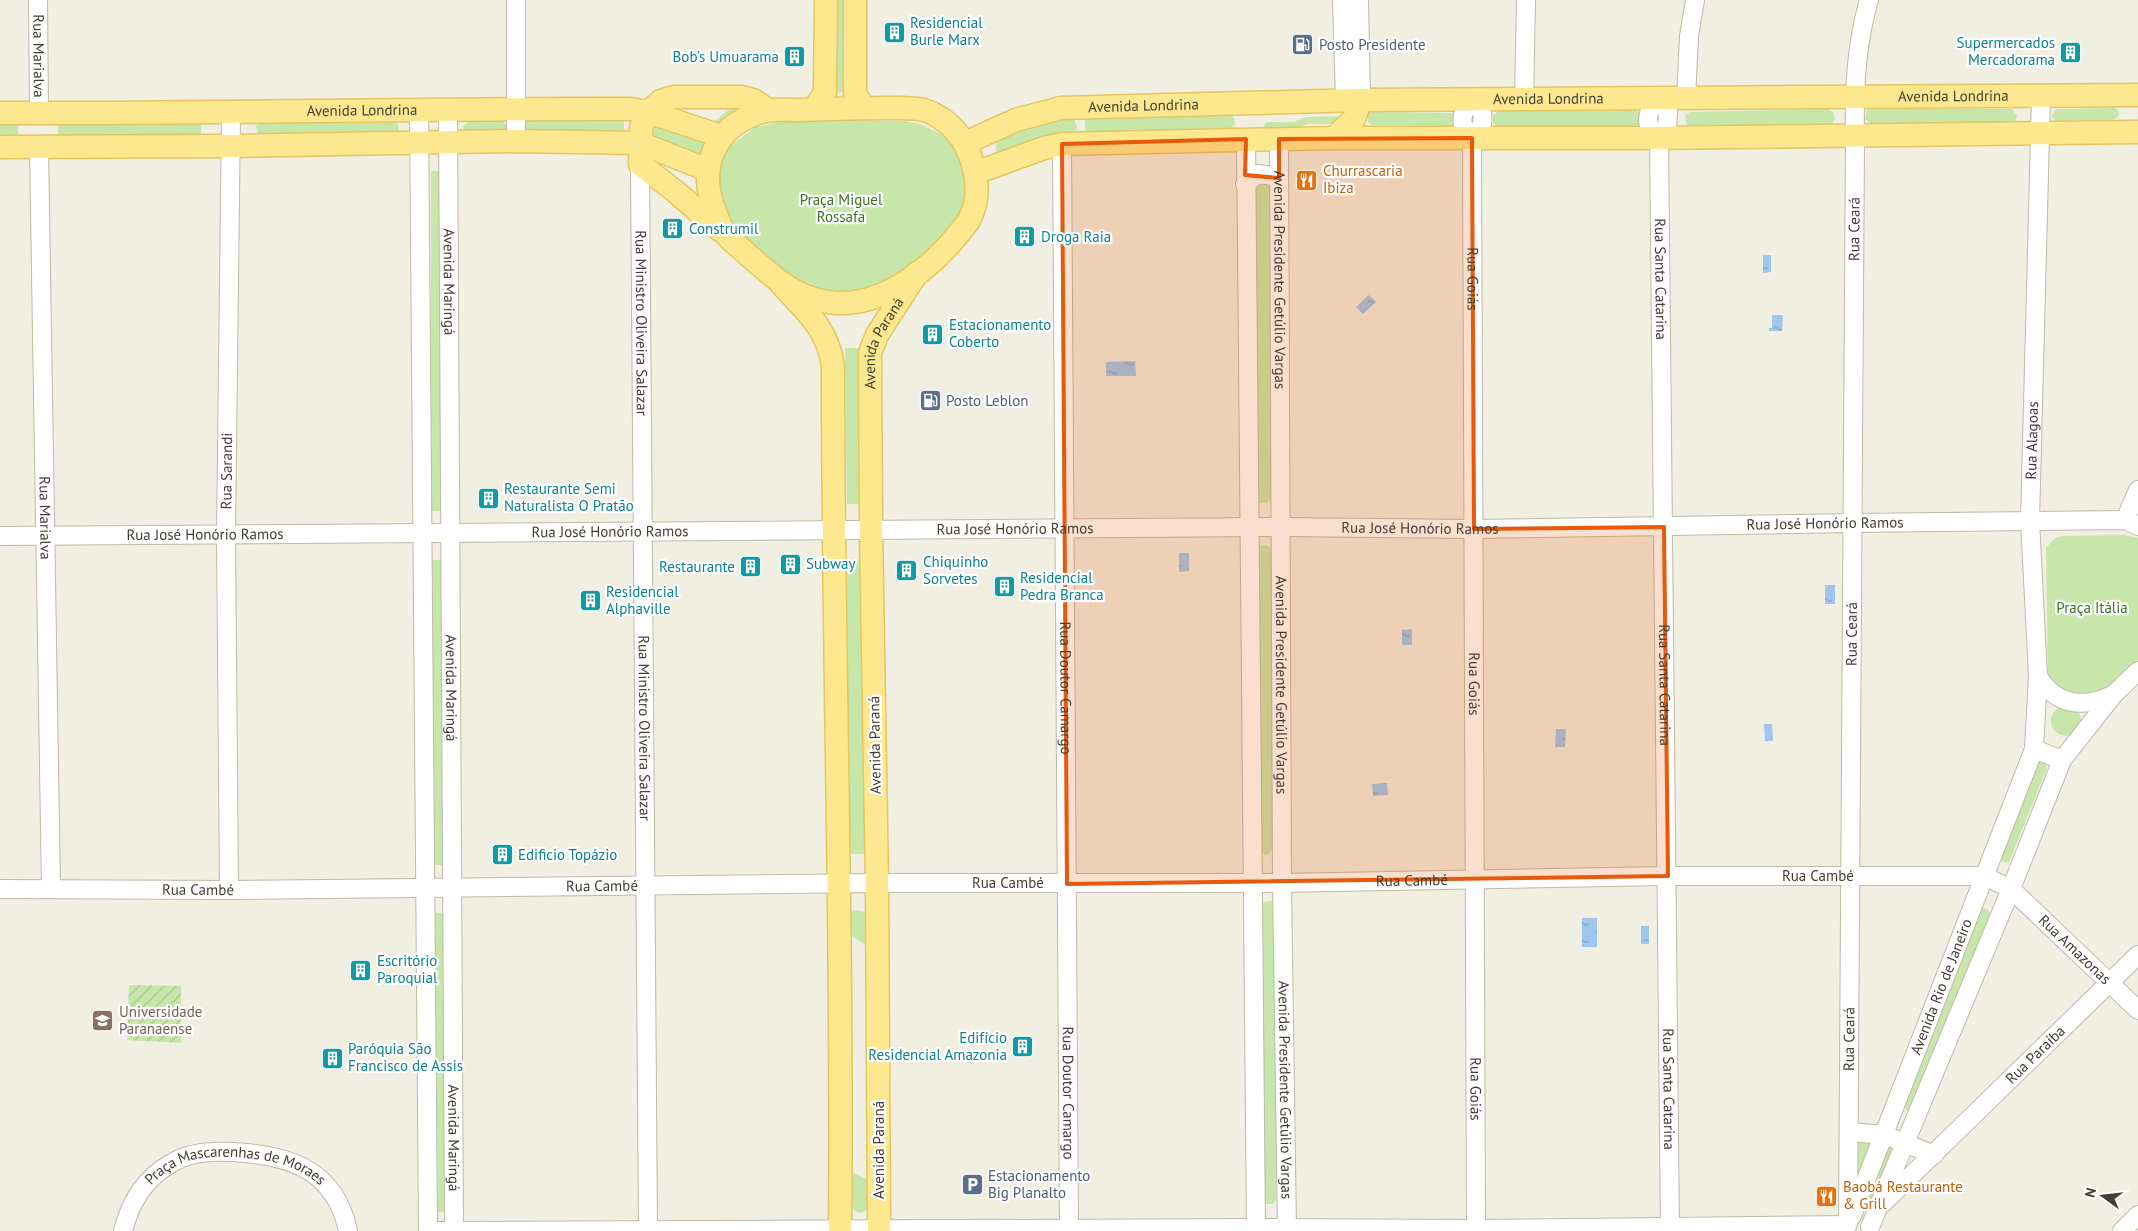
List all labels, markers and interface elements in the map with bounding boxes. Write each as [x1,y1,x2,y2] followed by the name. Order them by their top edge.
[910,13,983,49] place label: Residencial Burle Marx
[29,14,49,98] street label: Rua Marialva
[882,20,906,44] building icon: Residencial Burle Marx
[1291,33,1315,57] fuel station icon: Posto Presidente
[1957,33,2055,69] place label: Supermercados Mercadorama
[1319,35,1426,54] place label: Posto Presidente
[2059,40,2083,64] building icon: Supermercados Mercadorama
[783,45,807,69] building icon: Bob's Umuarama
[673,47,779,66] place label: Bob's Umuarama
[1898,86,2009,106] street label: Avenida Londrina
[1493,88,1604,108] street label: Avenida Londrina
[1088,94,1199,116] street label: Avenida Londrina
[306,100,417,120] street label: Avenida Londrina
[1323,161,1403,197] place label: Churrascaria Ibiza
[1295,168,1319,192] restaurant icon: Churrascaria Ibiza
[1270,171,1290,389] street label: Avenida Presidente Getúlio Vargas
[800,190,883,226] park label: Praça Miguel Rossafa
[1844,197,1864,261] street label: Rua Ceará
[661,217,685,241] building icon: Construmil
[1651,218,1671,340] street label: Rua Santa Catarina
[689,219,759,238] place label: Construmil
[1013,225,1037,249] building icon: Droga Raia
[1041,227,1111,246] place label: Droga Raia
[440,228,459,336] street label: Avenida Maringá
[631,230,652,416] street label: Rua Ministro Oliveira Salazar
[1463,247,1483,311] street label: Rua Goiás
[860,294,908,389] street label: Avenida Paraná
[949,315,1051,351] place label: Estacionamento Coberto
[921,322,945,346] building icon: Estacionamento Coberto
[918,389,942,413] fuel station icon: Posto Leblon
[946,391,1028,410] place label: Posto Leblon
[2021,401,2042,480] street label: Rua Alagoas
[216,433,236,509] street label: Rua Sarandi
[35,476,56,560] street label: Rua Marialva
[504,479,634,515] place label: Restaurante Semi Naturalista O Pratão
[476,486,500,510] building icon: Restaurante Semi Naturalista O Pratão
[1746,512,1904,534] street label: Rua José Honório Ramos
[936,518,1094,538] street label: Rua José Honório Ramos
[1341,518,1499,538] street label: Rua José Honório Ramos
[531,521,689,541] street label: Rua José Honório Ramos
[126,524,284,544] street label: Rua José Honório Ramos
[778,552,802,576] building icon: Subway
[923,552,988,588] place label: Chiquinho Sorvetes
[806,554,855,573] place label: Subway
[739,555,763,579] building icon: Restaurante
[659,557,735,576] place label: Restaurante
[895,559,919,583] building icon: Chiquinho Sorvetes
[1020,568,1104,604] place label: Residencial Pedra Branca
[992,575,1016,599] building icon: Residencial Pedra Branca
[1272,576,1292,794] street label: Avenida Presidente Getúlio Vargas
[606,582,679,618] place label: Residencial Alphaville
[578,589,602,613] building icon: Residencial Alphaville
[2056,598,2128,617] park label: Praça Itália
[1842,602,1861,666] street label: Rua Ceará
[1056,621,1076,755] street label: Rua Doutor Camargo
[1655,624,1675,746] street label: Rua Santa Catarina
[442,634,461,742] street label: Avenida Maringá
[635,635,655,821] street label: Rua Ministro Oliveira Salazar
[1465,652,1484,716] street label: Rua Goiás
[864,696,885,794] street label: Avenida Paraná
[490,843,514,867] building icon: Edificio Topázio
[518,845,617,864] place label: Edificio Topázio
[1782,866,1854,885] street label: Rua Cambé
[1376,870,1448,890] street label: Rua Cambé
[972,873,1044,892] street label: Rua Cambé
[566,876,638,895] street label: Rua Cambé
[162,880,234,899] street label: Rua Cambé
[2035,910,2115,988] street label: Rua Amazonas
[1906,916,1976,1057] street label: Avenida Rio de Janeiro
[377,951,438,987] place label: Escritório Paroquial
[349,958,373,982] building icon: Escritório Paroquial
[1274,981,1297,1199] street label: Avenida Presidente Getúlio Vargas
[119,1002,202,1038] place label: Universidade Paranaense
[1839,1007,1858,1071] street label: Rua Ceará
[91,1009,115,1033] school or university icon: Universidade Paranaense
[2001,1021,2069,1088] street label: Rua Paraíba
[1059,1026,1079,1160] street label: Rua Doutor Camargo
[868,1028,1007,1064] place label: Edifício Residencial Amazonia
[1659,1028,1679,1150] street label: Rua Santa Catarina
[1011,1035,1035,1059] building icon: Edifício Residencial Amazonia
[348,1039,463,1075] place label: Paróquia São Francisco de Assis
[320,1046,344,1070] building icon: Paróquia São Francisco de Assis
[1466,1057,1486,1121] street label: Rua Goiás
[444,1084,464,1192] street label: Avenida Maringá
[869,1101,888,1199] street label: Avenida Paraná
[140,1142,330,1189] text: Praça Mascarenhas de Moraes
[988,1166,1090,1202] place label: Estacionamento Big Planalto
[2078,1171,2128,1221] north arrow
[960,1173,984,1197] parking icon: Estacionamento Big Planalto
[1843,1177,1963,1213] place label: Baobá Restaurante & Grill
[139,1179,331,1197] street label: Praça Mascarenhas de Moraes
[1815,1184,1839,1208] restaurant icon: Baobá Restaurante & Grill
[2081,1186,2100,1199] text: N

